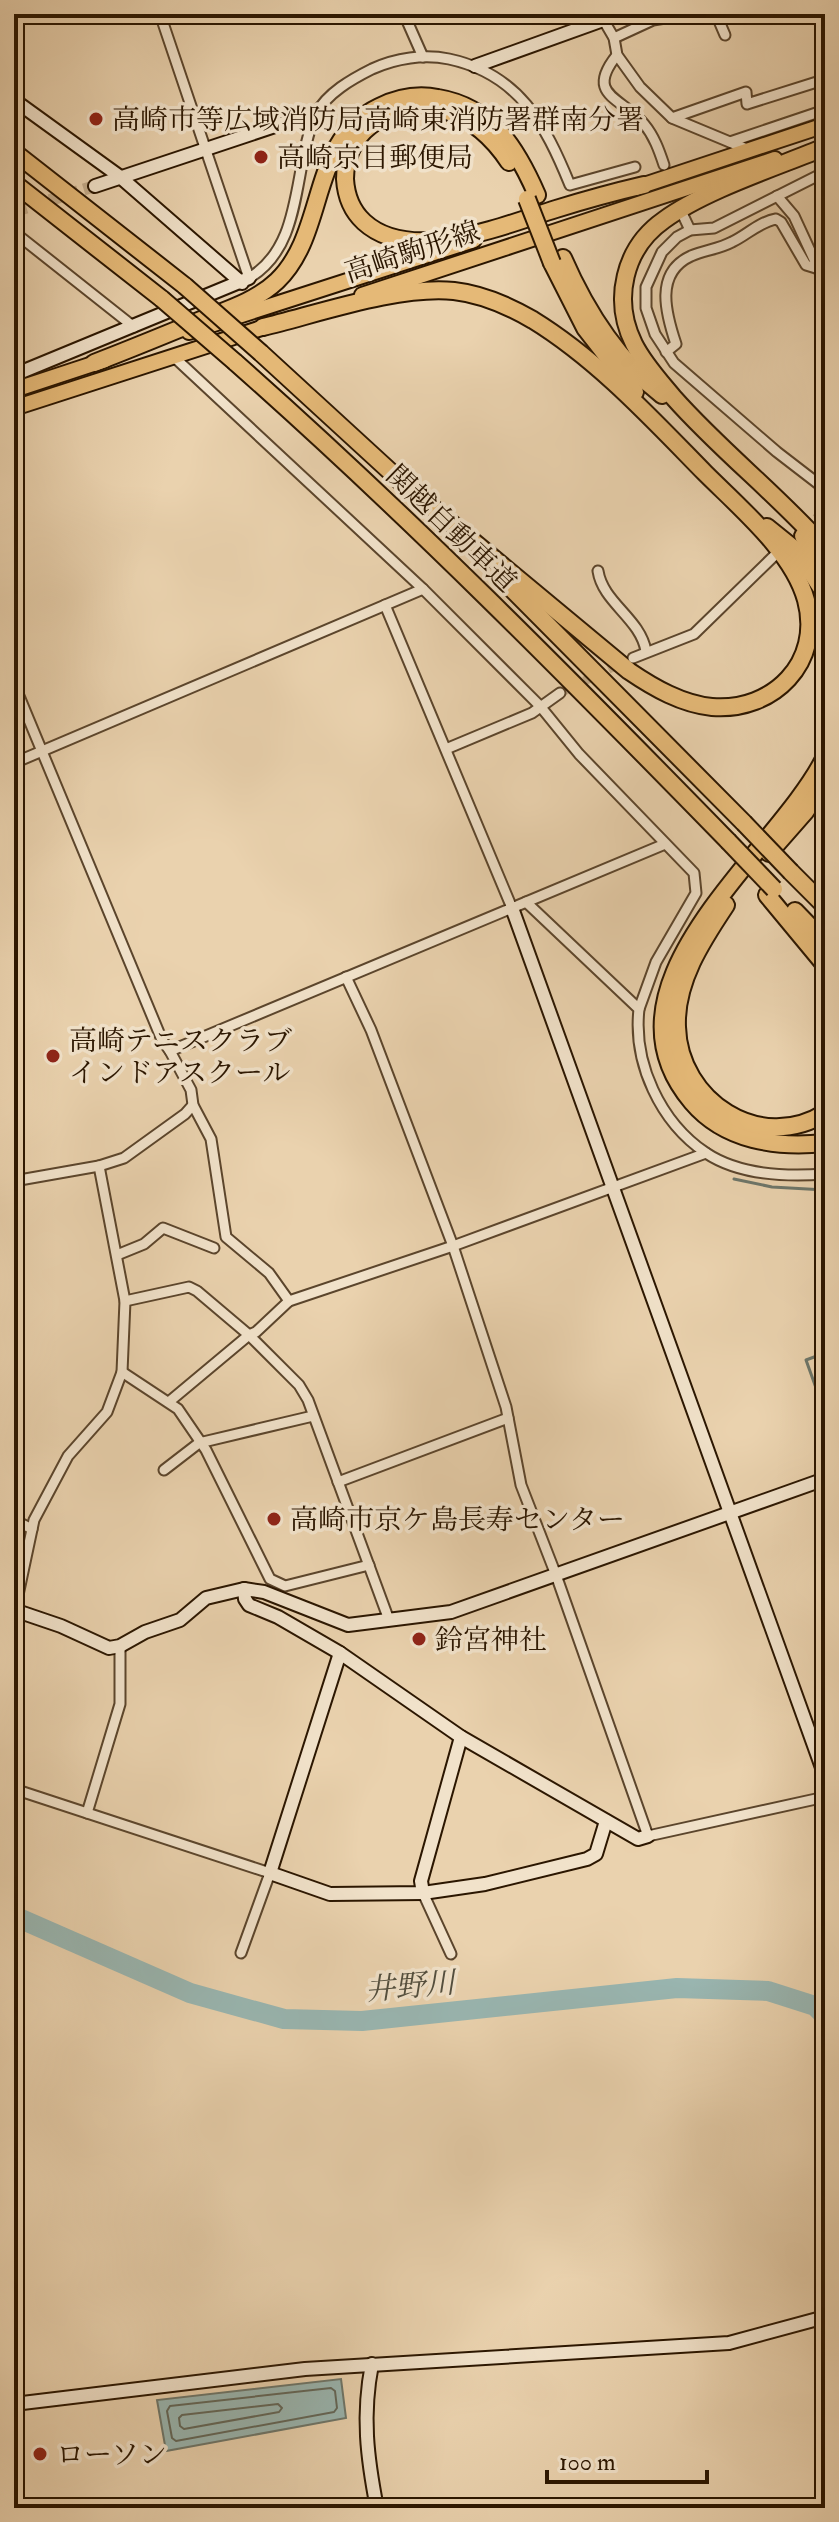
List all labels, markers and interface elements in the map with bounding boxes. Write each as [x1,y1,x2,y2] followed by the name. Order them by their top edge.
[112,103,644,138] place label: 高崎市等広域消防局高崎東消防署群南分署
[87,110,105,128] marker: 高崎市等広域消防局高崎東消防署群南分署
[277,141,473,176] place label: 高崎京目郵便局
[252,148,270,166] marker: 高崎京目郵便局
[340,214,484,291] street label: 高崎駒形線
[378,458,524,600] street label: 関越自動車道
[69,1024,292,1091] place label: 高崎テニスクラブ インドアスクール
[44,1047,62,1065] marker: 高崎テニスクラブ インドアスクール
[290,1503,625,1538] place label: 高崎市京ケ島長寿センター
[265,1510,283,1528] marker: 高崎市京ケ島長寿センター
[435,1623,547,1658] place label: 鈴宮神社
[410,1630,428,1648] marker: 鈴宮神社
[364,1964,459,2009] water label: 井野川
[547,2434,707,2484] scale bar
[56,2438,167,2473] place label: ローソン
[31,2445,49,2463] marker: ローソン
[559,2447,616,2478] text: 100 m

